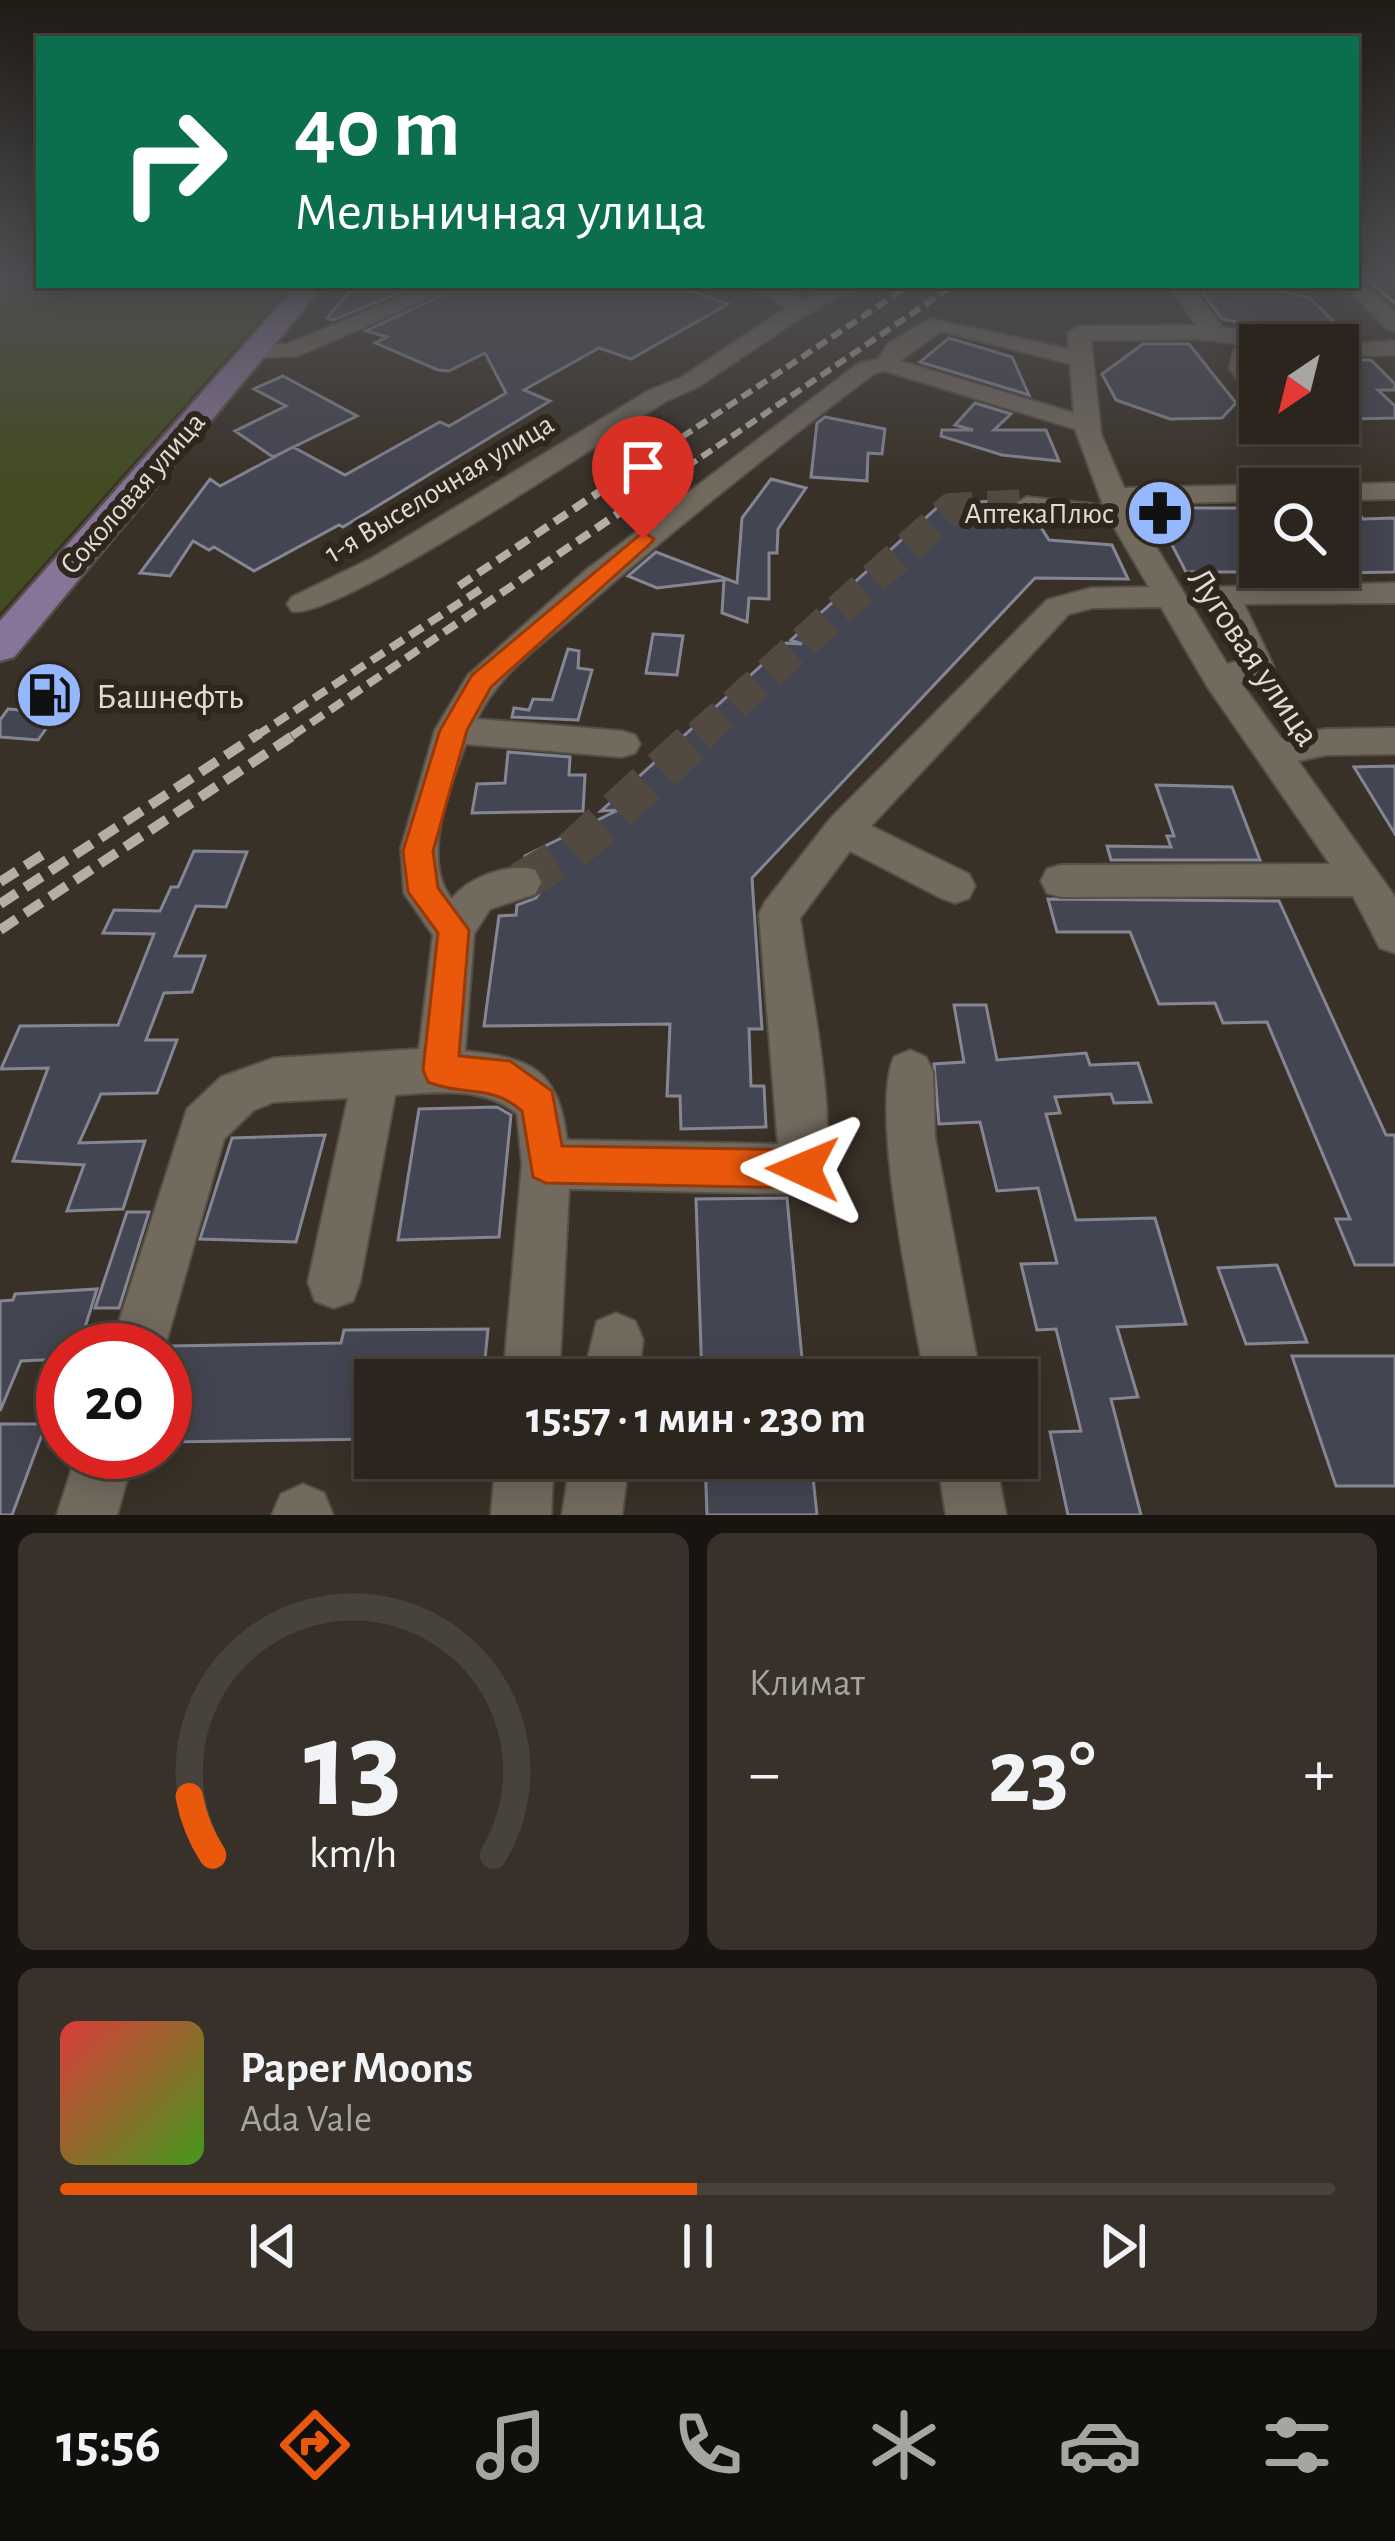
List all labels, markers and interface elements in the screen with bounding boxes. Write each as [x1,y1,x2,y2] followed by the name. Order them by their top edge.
[96,84,252,240] icon: right
[294,88,461,172] text: 40 m
[294,186,706,240] text: Мельничная улица
[1239,324,1359,444] north arrow
[1239,324,1359,588] map controls
[55,407,211,580] street label: Соколовая улица
[320,409,559,569] street label: 1-я Выселочная улица
[592,416,694,539] pin
[610,434,676,500] icon: arrive
[1239,468,1359,588] button: search
[1125,478,1195,548] pharmacy icon: АптекаПлюс
[964,499,1114,529] place label: АптекаПлюс
[1181,562,1326,752] street label: Луговая улица
[14,660,84,730] fuel station icon: Башнефть
[96,679,243,715] place label: Башнефть
[740,1106,866,1232] position arrow
[36,1323,192,1479] speed limit sign: 20
[526,1396,866,1441] text: 15:57 · 1 мин · 230 m
[749,1664,865,1703] text: Климат
[304,1704,403,1829] text: 13
[988,1729,1096,1819] text: 23°
[749,1741,780,1807] text: −
[1303,1741,1335,1807] text: +
[309,1832,397,1875] text: km/h
[240,2046,473,2091] text: Paper Moons
[240,2100,372,2139] text: Ada Vale
[240,2213,306,2279] icon: previous
[665,2213,731,2279] icon: pause
[1090,2213,1156,2279] icon: next
[273,2403,357,2487] icon: directions
[469,2403,553,2487] icon: music
[666,2403,750,2487] icon: phone
[862,2403,946,2487] icon: climate
[1058,2403,1142,2487] icon: car
[1255,2403,1339,2487] icon: filters
[56,2418,161,2472] text: 15:56

